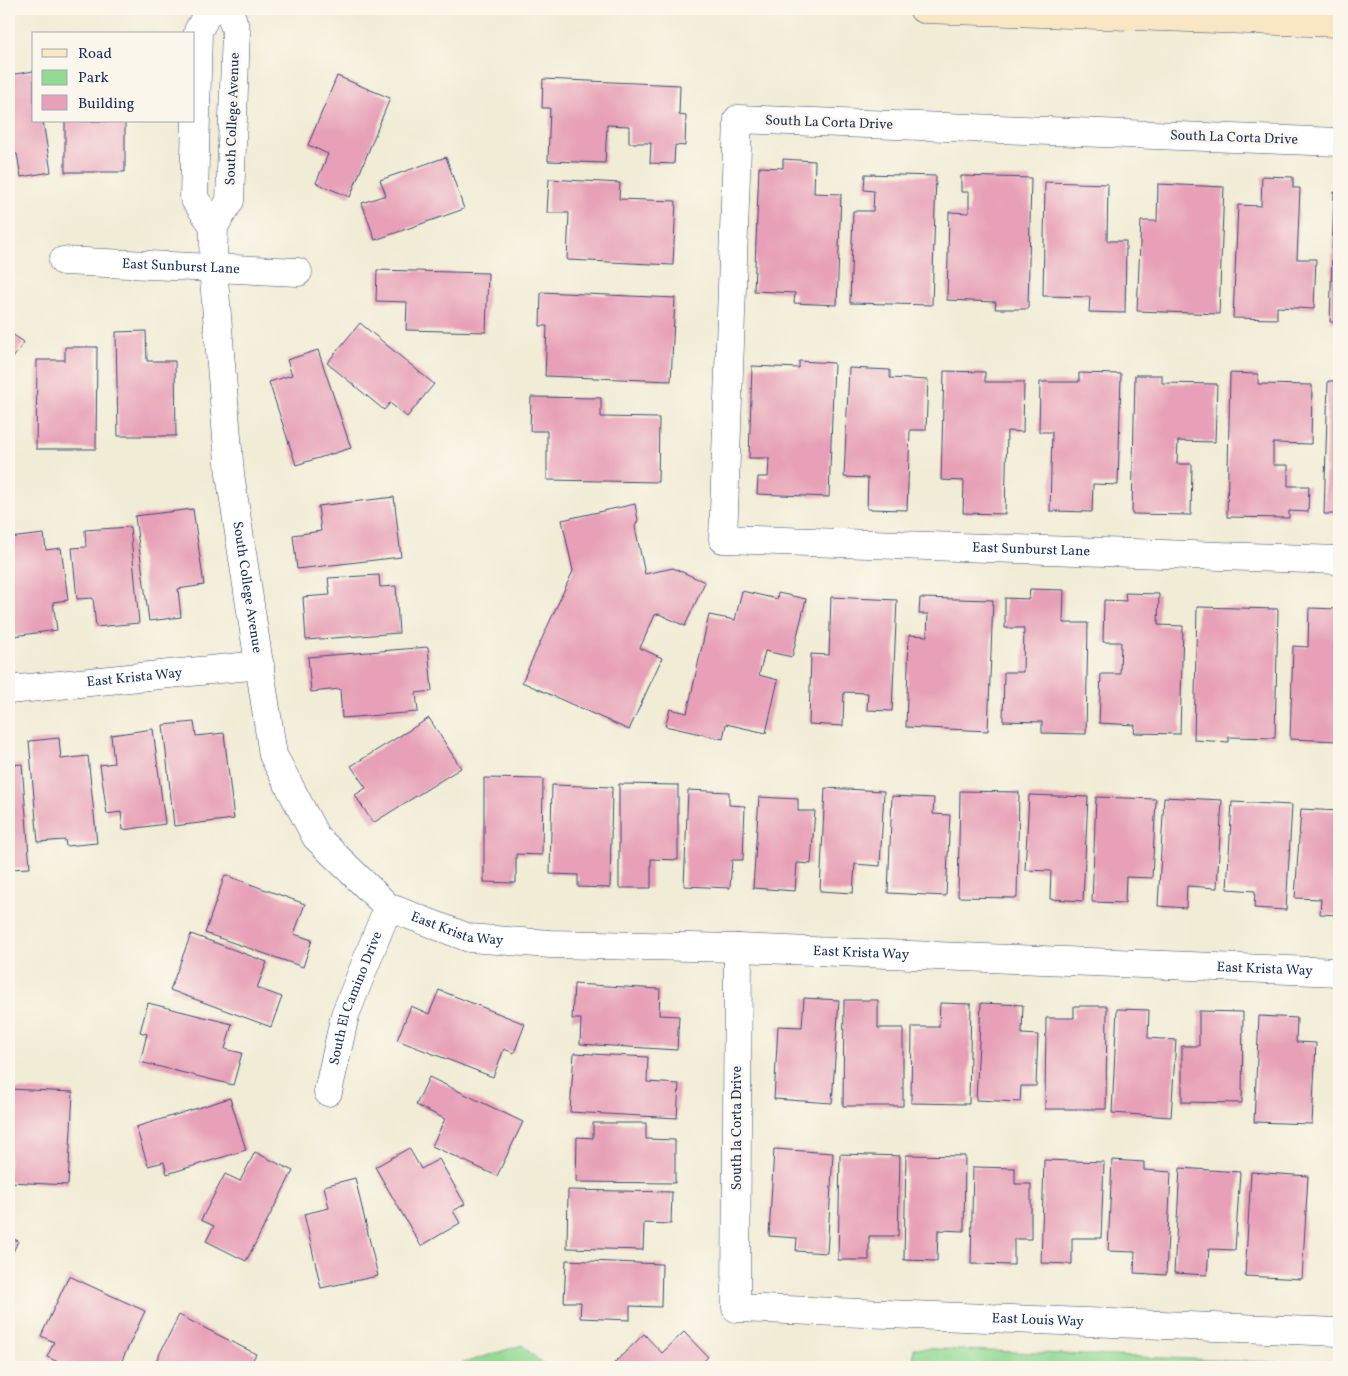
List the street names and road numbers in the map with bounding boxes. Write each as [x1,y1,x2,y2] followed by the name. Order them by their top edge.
[221,52,245,186] street label: South College Avenue
[765,111,894,135] street label: South La Corta Drive
[1170,126,1299,150] street label: South La Corta Drive
[121,254,241,279] street label: East Sunburst Lane
[228,520,267,655] street label: South College Avenue
[972,538,1091,561] street label: East Sunburst Lane
[86,663,184,692] street label: East Krista Way
[408,907,505,950] street label: East Krista Way
[325,928,387,1067] street label: South El Camino Drive
[813,942,910,964] street label: East Krista Way
[1216,958,1314,980] street label: East Krista Way
[728,1065,747,1190] street label: South la Corta Drive
[991,1309,1085,1331] street label: East Louis Way

